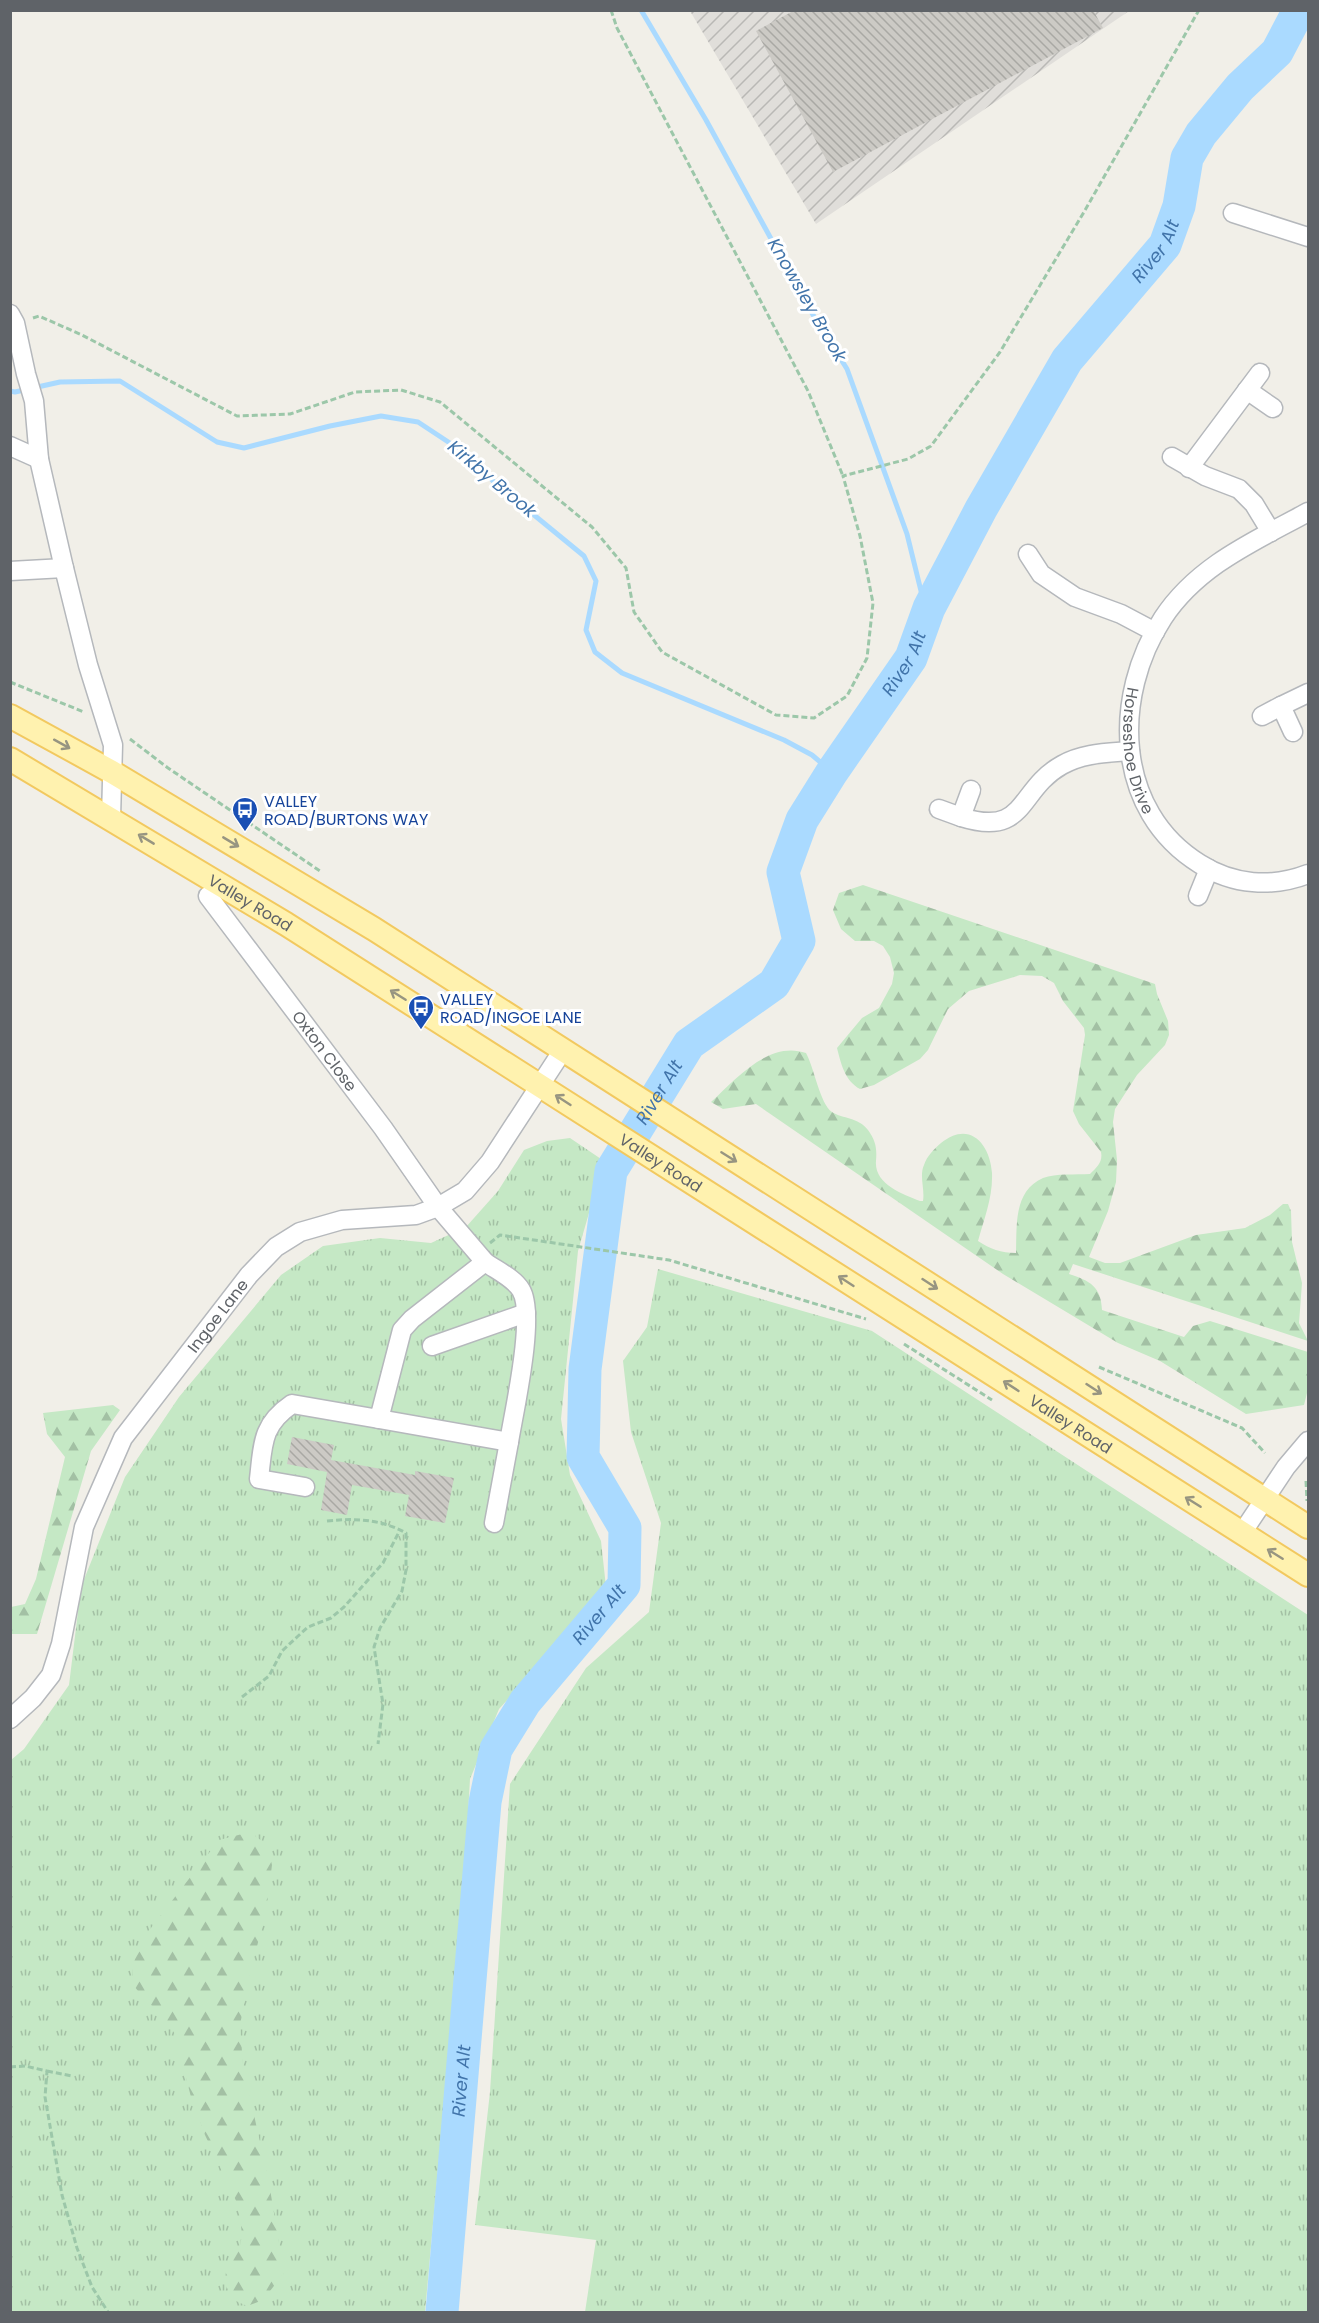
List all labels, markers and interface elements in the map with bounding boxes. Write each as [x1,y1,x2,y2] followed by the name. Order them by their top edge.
[1125,216,1185,288] water label: River Alt
[762,233,853,367] water label: Knowsley Brook
[443,434,543,524] water label: Kirkby Brook
[875,627,932,701] water label: River Alt
[1117,685,1160,818] street label: Horseshoe Drive
[53,738,70,750] one-way arrow
[264,790,429,831] place label: VALLEY ROAD/BURTONS WAY
[230,795,260,833] bus stop icon: VALLEY ROAD/BURTONS WAY
[138,832,155,844] one-way arrow
[222,836,239,848] one-way arrow
[204,869,297,937] street label: Valley Road
[440,988,582,1029] place label: VALLEY ROAD/INGOE LANE
[390,989,407,1002] one-way arrow
[406,993,436,1031] bus stop icon: VALLEY ROAD/INGOE LANE
[286,1006,362,1096] street label: Oxton Close
[629,1054,689,1129] water label: River Alt
[555,1094,572,1106] one-way arrow
[615,1128,707,1198] street label: Valley Road
[721,1151,738,1164] one-way arrow
[182,1274,254,1358] street label: Ingoe Lane
[838,1275,855,1287] one-way arrow
[921,1278,938,1291] one-way arrow
[1002,1380,1019,1393] one-way arrow
[1085,1383,1102,1395] one-way arrow
[1025,1389,1116,1459] street label: Valley Road
[1185,1496,1202,1508] one-way arrow
[1267,1548,1284,1561] one-way arrow
[566,1578,632,1650] water label: River Alt
[446,2043,477,2118] water label: River Alt

